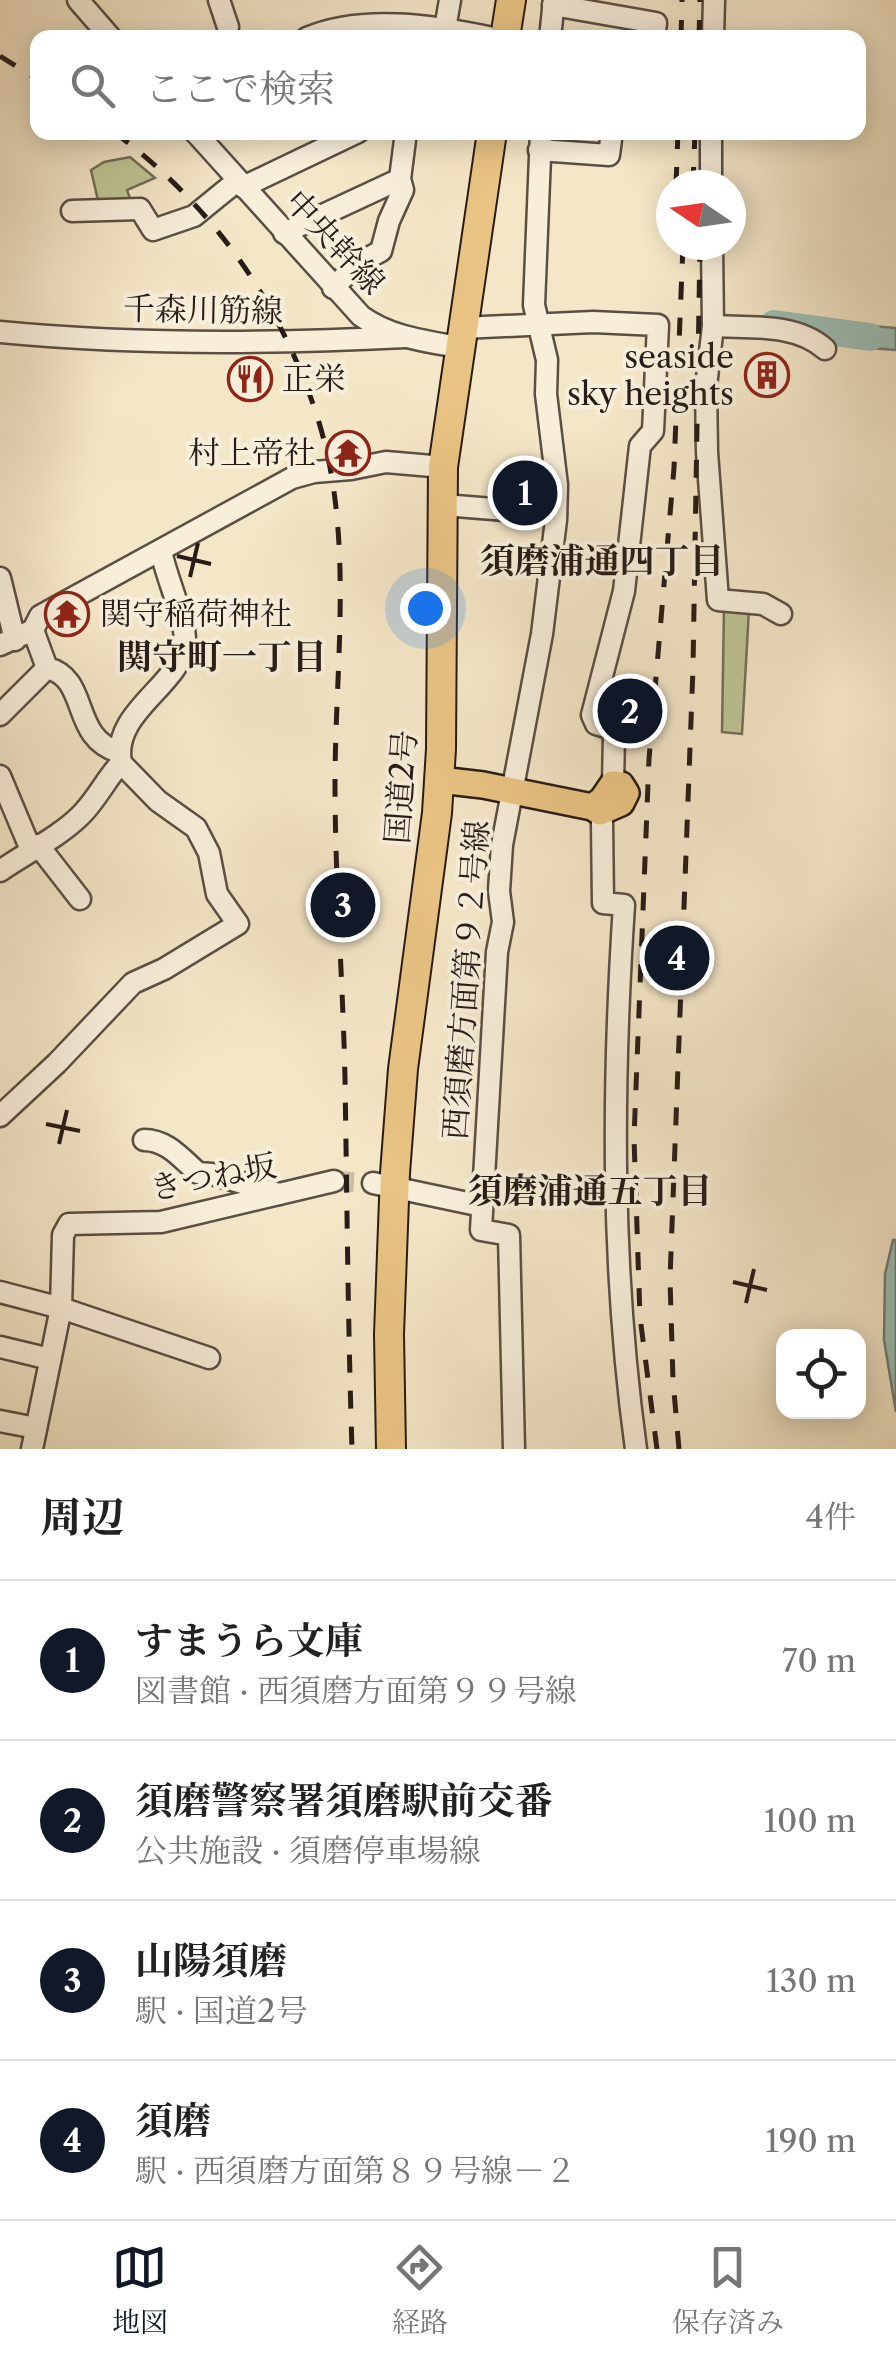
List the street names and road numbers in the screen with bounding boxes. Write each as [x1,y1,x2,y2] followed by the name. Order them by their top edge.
[277,182,393,302] street label: 中央幹線
[123,289,283,330] street label: 千森川筋線
[377,729,424,845] street label: 国道2号
[435,819,496,1141] street label: 西須磨方面第９２号線
[146,1145,279,1208] street label: きつね坂

